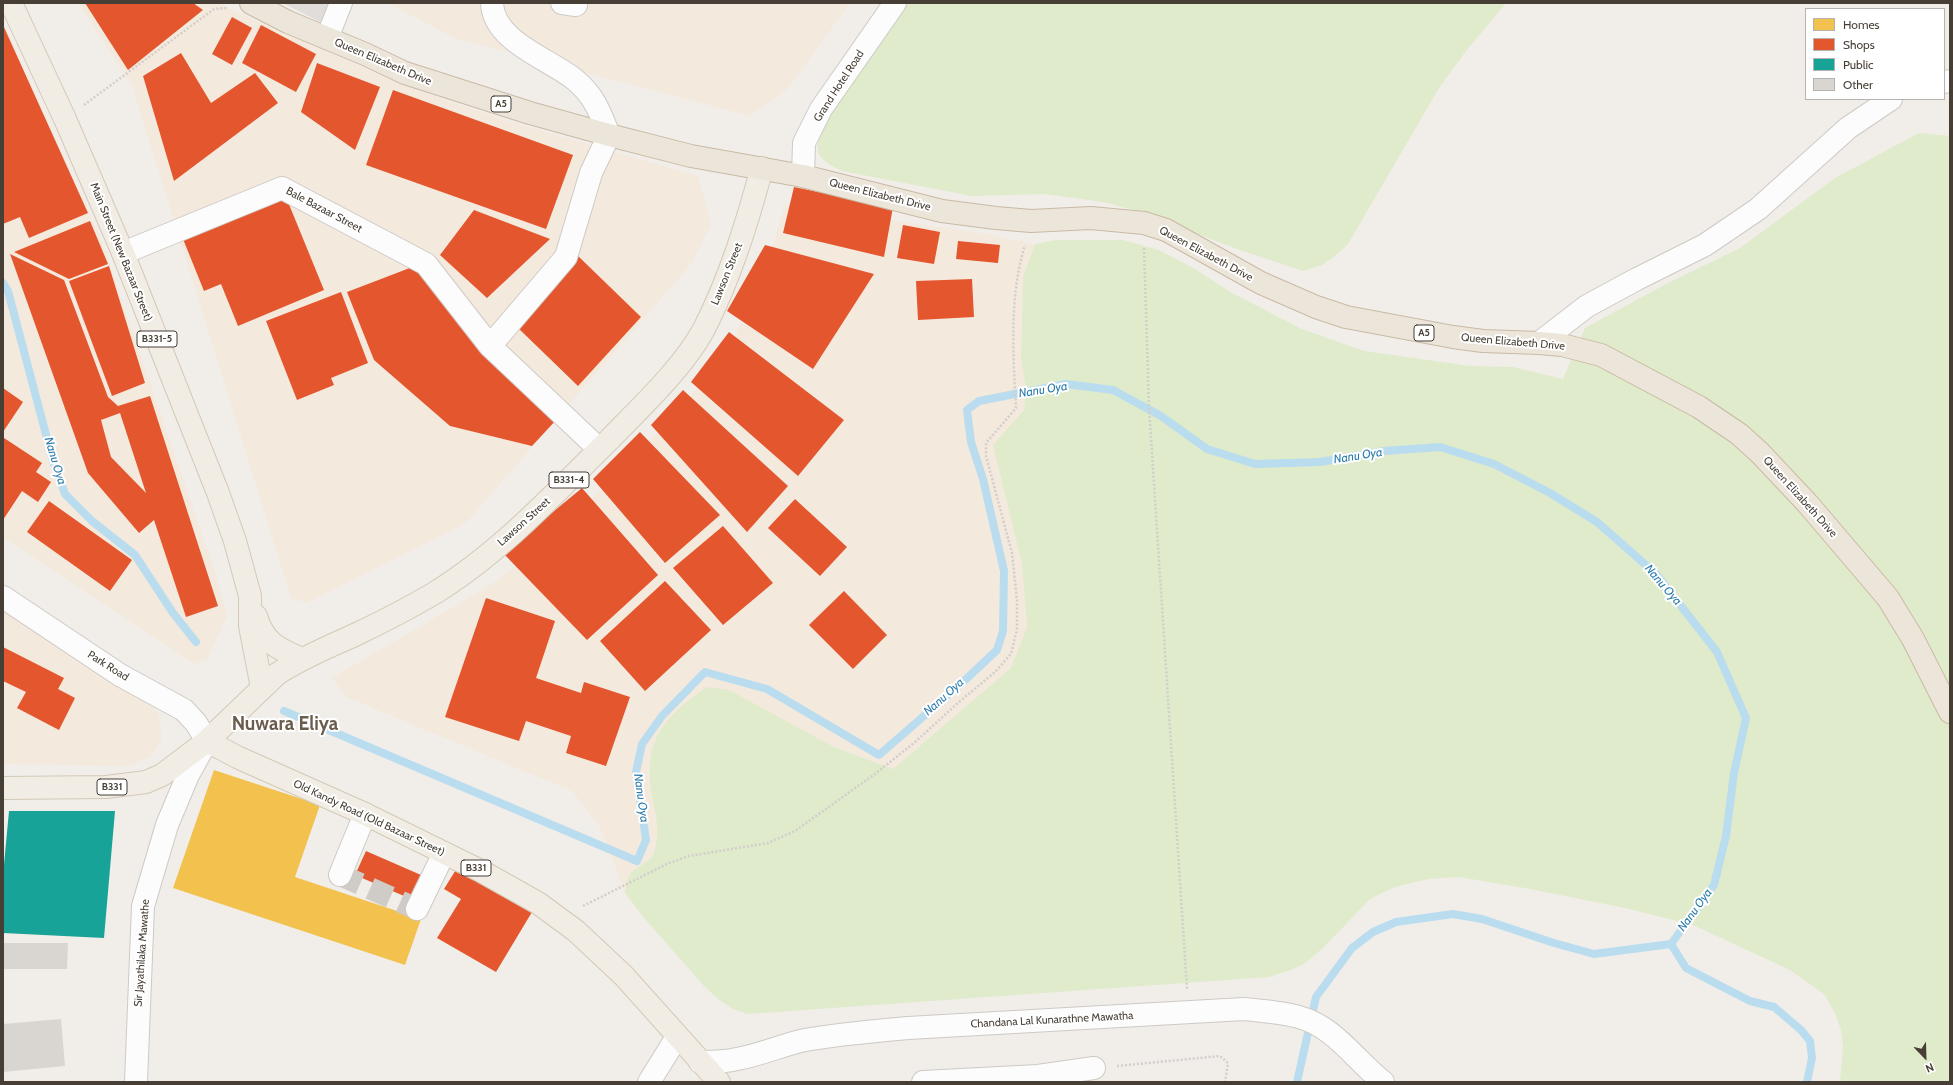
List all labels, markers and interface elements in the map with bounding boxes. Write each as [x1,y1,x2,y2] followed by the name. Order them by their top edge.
[1805,8,1945,100] legend
[1843,17,1880,32] text: Homes
[333,36,433,88] street label: Queen Elizabeth Drive
[1843,37,1875,52] text: Shops
[811,48,867,124] street label: Grand Hotel Road
[1843,57,1874,72] text: Public
[1843,77,1873,92] text: Other
[491,96,511,112] road number: A5
[828,176,932,214] street label: Queen Elizabeth Drive
[87,181,155,323] street label: Main Street (New Bazaar Street)
[284,184,364,236] street label: Bale Bazaar Street
[1157,224,1255,284] street label: Queen Elizabeth Drive
[708,241,746,307] street label: Lawson Street
[1414,325,1434,341] road number: A5
[137,331,177,347] road number: B331-5
[1461,331,1565,353] street label: Queen Elizabeth Drive
[1018,379,1068,401] water label: Nanu Oya
[41,435,69,487] water label: Nanu Oya
[1333,445,1383,467] water label: Nanu Oya
[1760,454,1840,540] street label: Queen Elizabeth Drive
[549,472,589,488] road number: B331-4
[495,495,553,549] street label: Lawson Street
[1641,562,1685,608] water label: Nanu Oya
[85,648,131,684] street label: Park Road
[921,675,967,719] water label: Nanu Oya
[232,713,338,735] district label: Nuwara Eliya
[630,773,652,823] water label: Nanu Oya
[291,777,447,859] street label: Old Kandy Road (Old Bazaar Street)
[97,779,127,795] road number: B331
[461,860,491,876] road number: B331
[1675,886,1715,934] water label: Nanu Oya
[132,899,152,1007] street label: Sir Jayathilaka Mawathe
[970,1009,1134,1031] street label: Chandana Lal Kunarathne Mawatha
[1905,1037,1945,1077] north arrow
[1923,1060,1936,1076] text: N

